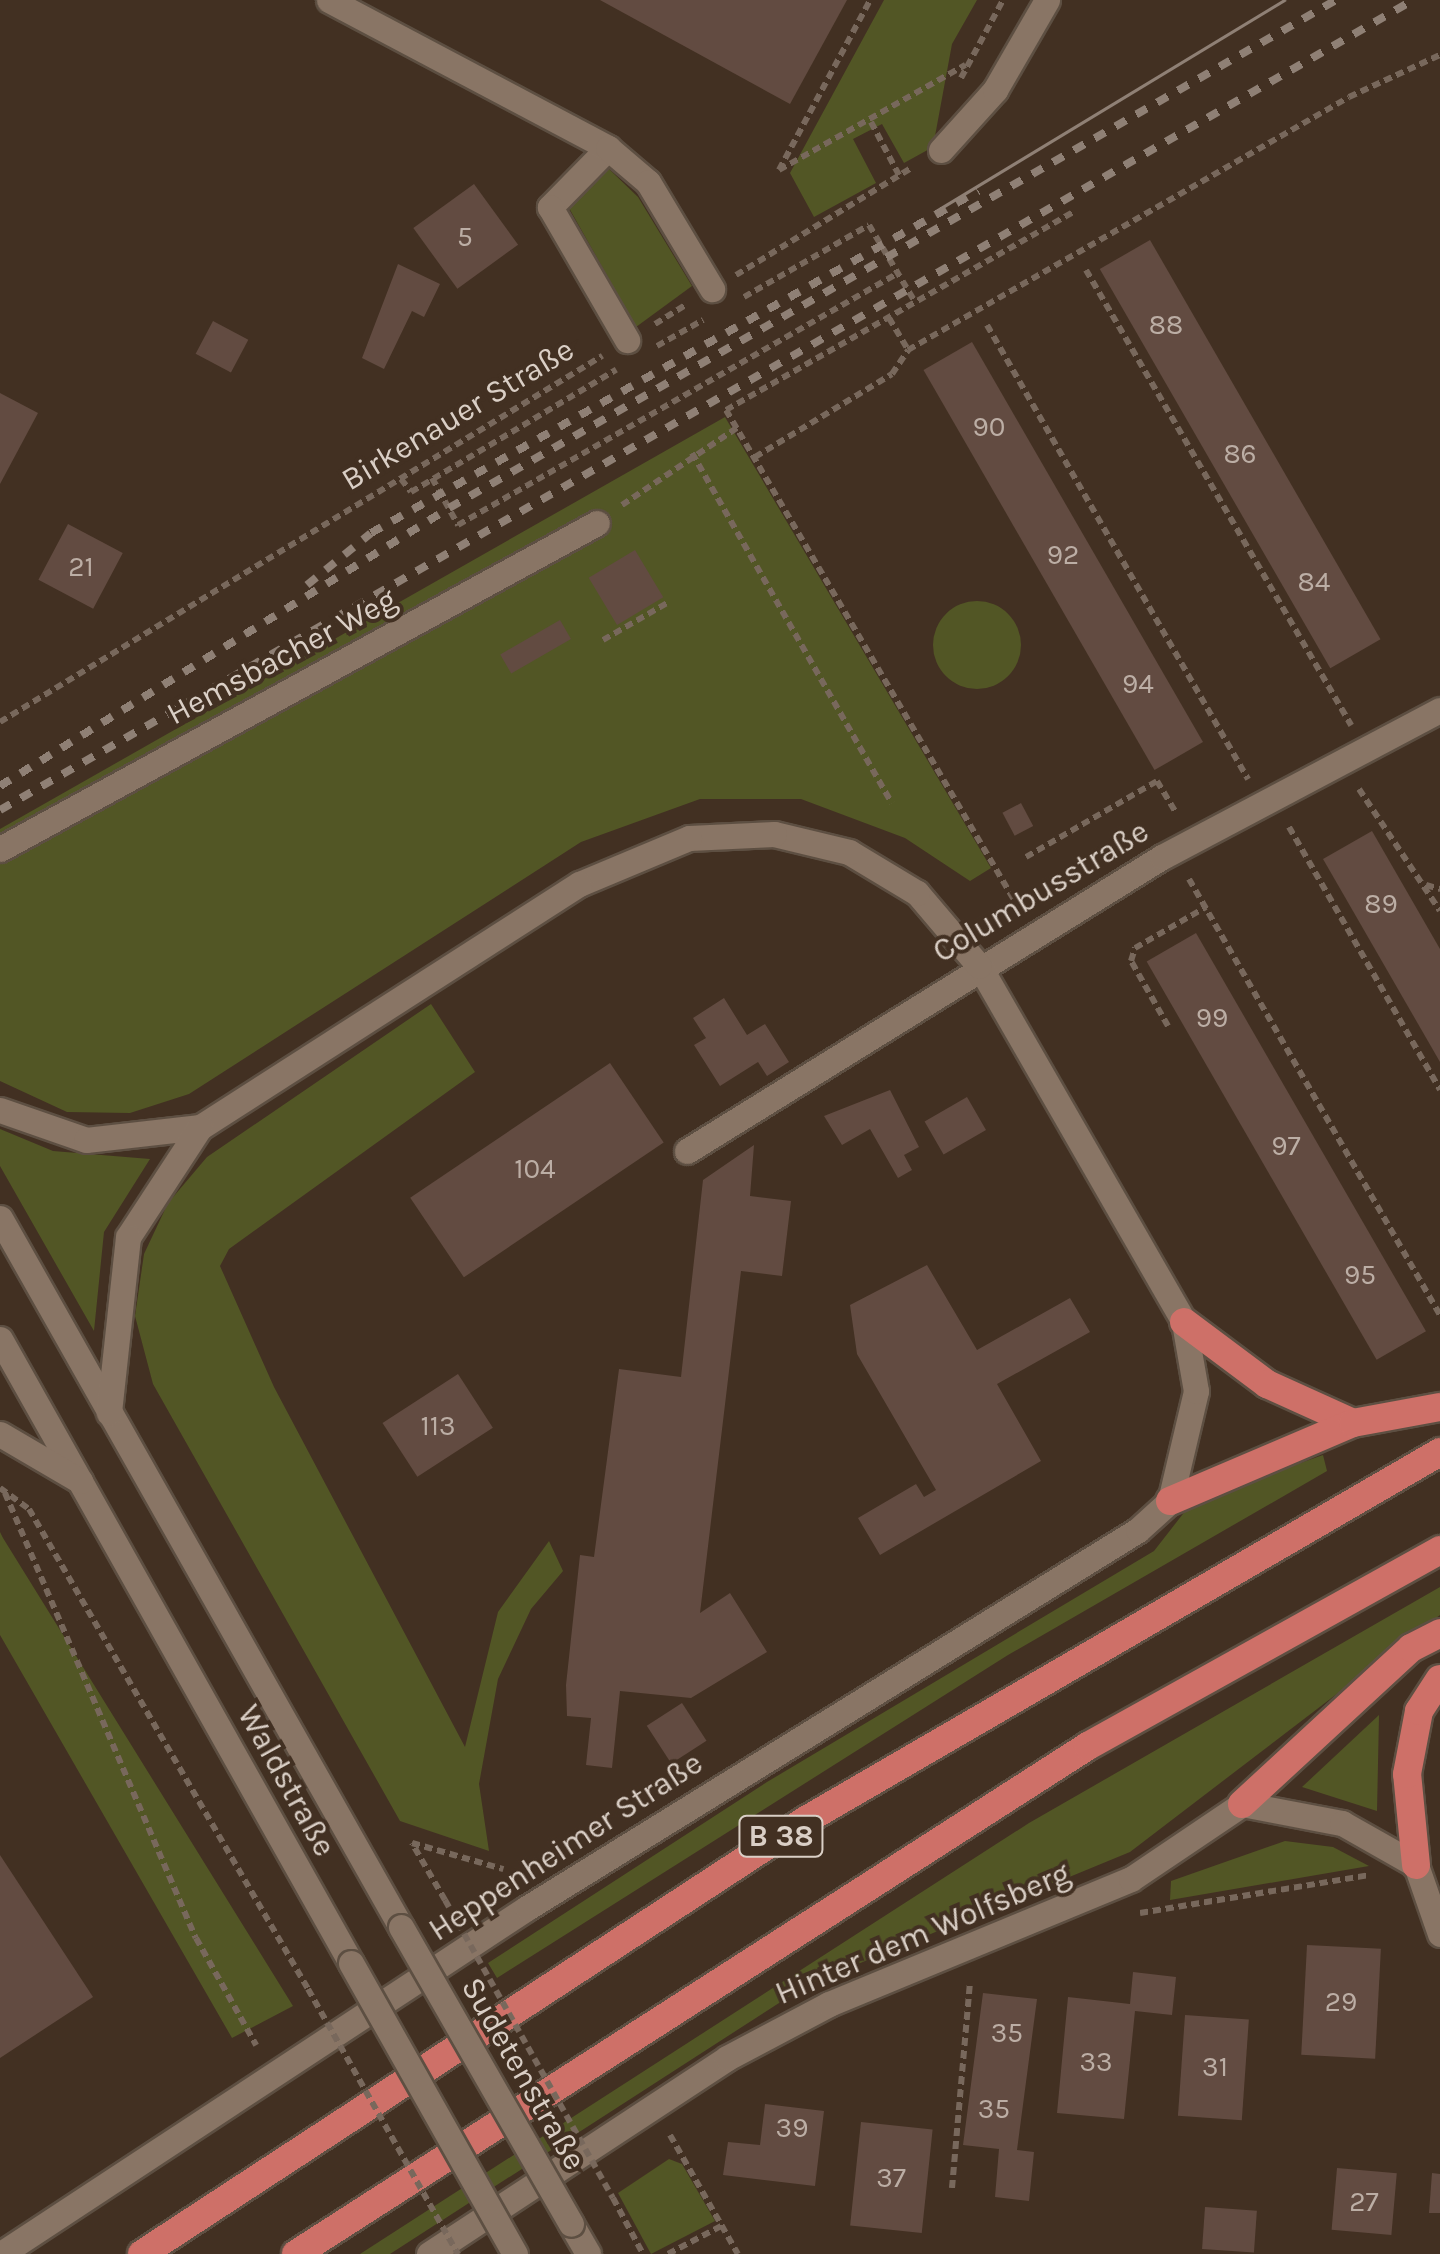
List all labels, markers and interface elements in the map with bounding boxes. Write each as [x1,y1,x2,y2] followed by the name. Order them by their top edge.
[457,220,473,254] house number: 5
[1149,308,1183,342] house number: 88
[335,331,581,499] street label: Birkenauer Straße
[973,410,1005,444] house number: 90
[1223,437,1257,471] house number: 86
[1047,538,1079,572] house number: 92
[68,550,94,584] house number: 21
[1298,565,1330,599] house number: 84
[161,580,403,734] street label: Hemsbacher Weg
[1122,667,1154,701] house number: 94
[926,813,1156,971] street label: Columbusstraße
[1364,887,1398,921] house number: 89
[1196,1001,1228,1035] house number: 99
[1271,1129,1301,1163] house number: 97
[514,1152,556,1186] house number: 104
[1344,1258,1376,1292] house number: 95
[420,1409,456,1443] house number: 113
[229,1699,343,1863] street label: Waldstraße
[422,1744,710,1950] street label: Heppenheimer Straße
[736,1811,826,1861] road number: B 38
[770,1855,1076,2013] street label: Hinter dem Wolfsberg
[452,1971,594,2177] street label: Sudetenstraße
[1325,1985,1357,2019] house number: 29
[991,2016,1023,2050] house number: 35
[1079,2045,1113,2079] house number: 33
[1202,2050,1228,2084] house number: 31
[978,2092,1010,2126] house number: 35
[776,2111,808,2145] house number: 39
[876,2161,906,2195] house number: 37
[1349,2185,1379,2219] house number: 27

